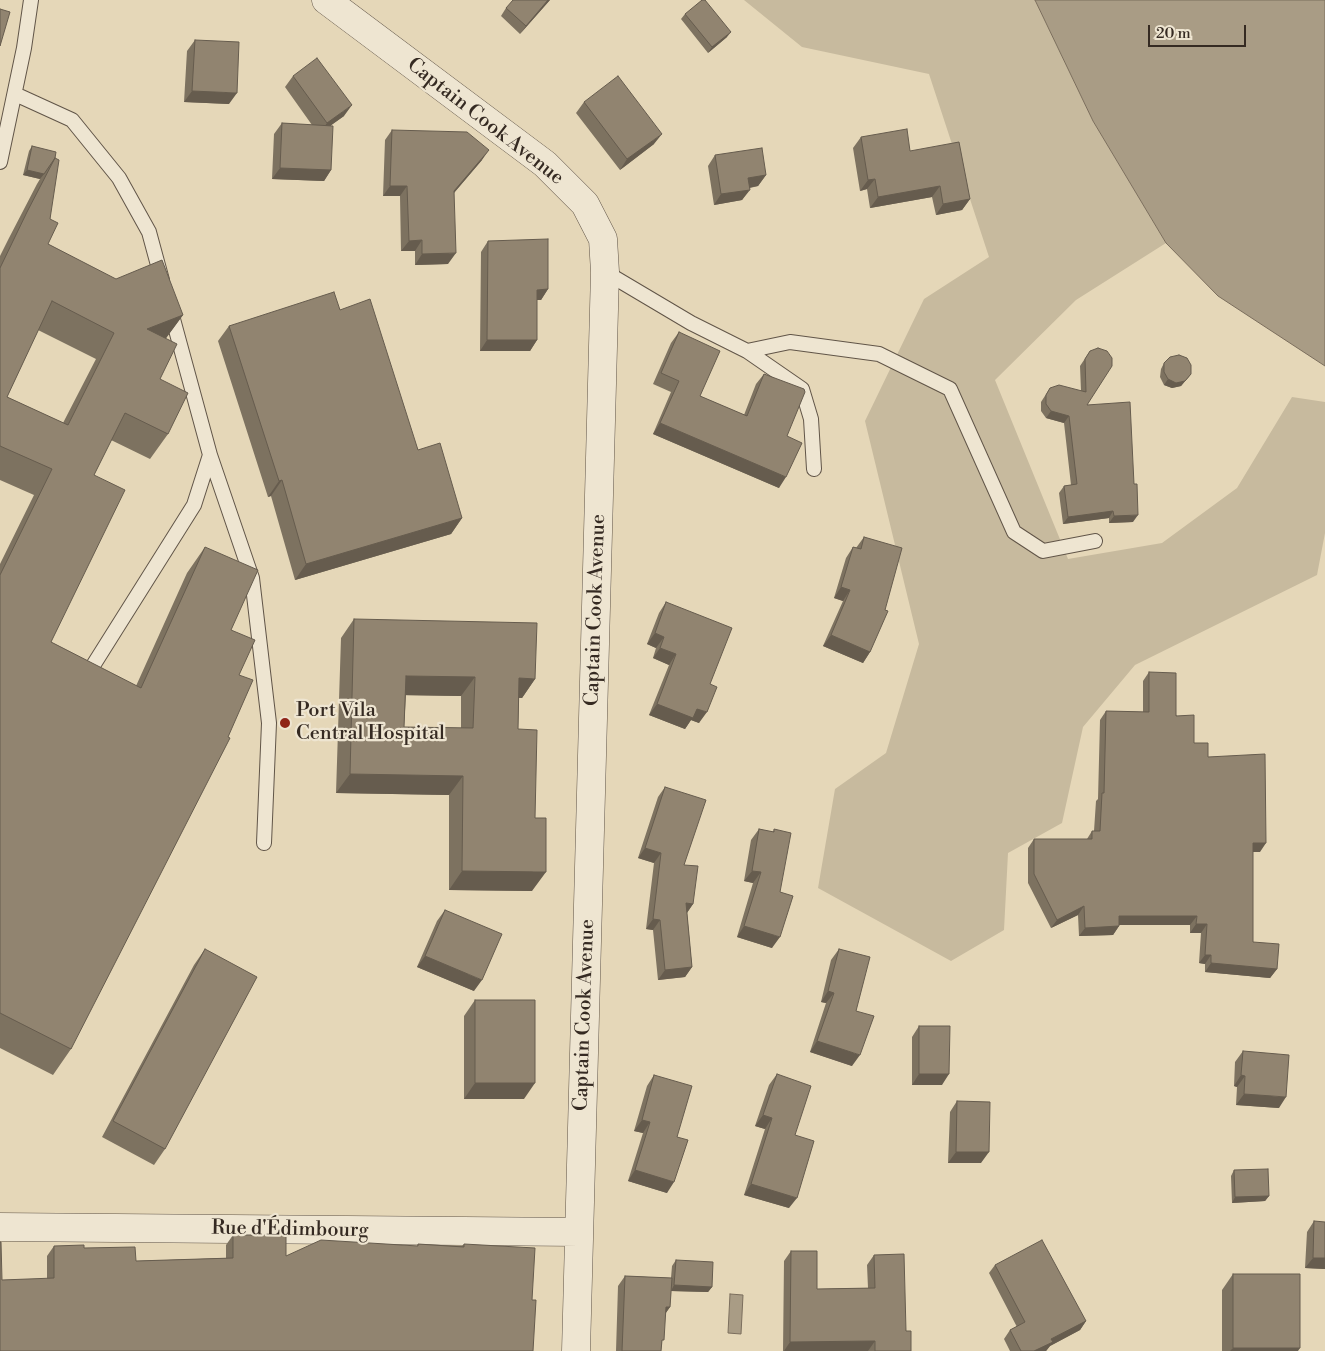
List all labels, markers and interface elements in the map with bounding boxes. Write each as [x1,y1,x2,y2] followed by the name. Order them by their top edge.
[1150,15,1248,47] scale bar
[1156,24,1191,43] text: 20 m
[402,53,568,191] street label: Captain Cook Avenue
[581,513,611,707] street label: Captain Cook Avenue
[296,699,445,746] place label: Port Vila Central Hospital
[278,716,292,730] marker: Port Vila Central Hospital
[570,918,600,1112] street label: Captain Cook Avenue
[211,1217,369,1243] street label: Rue d'Édimbourg

